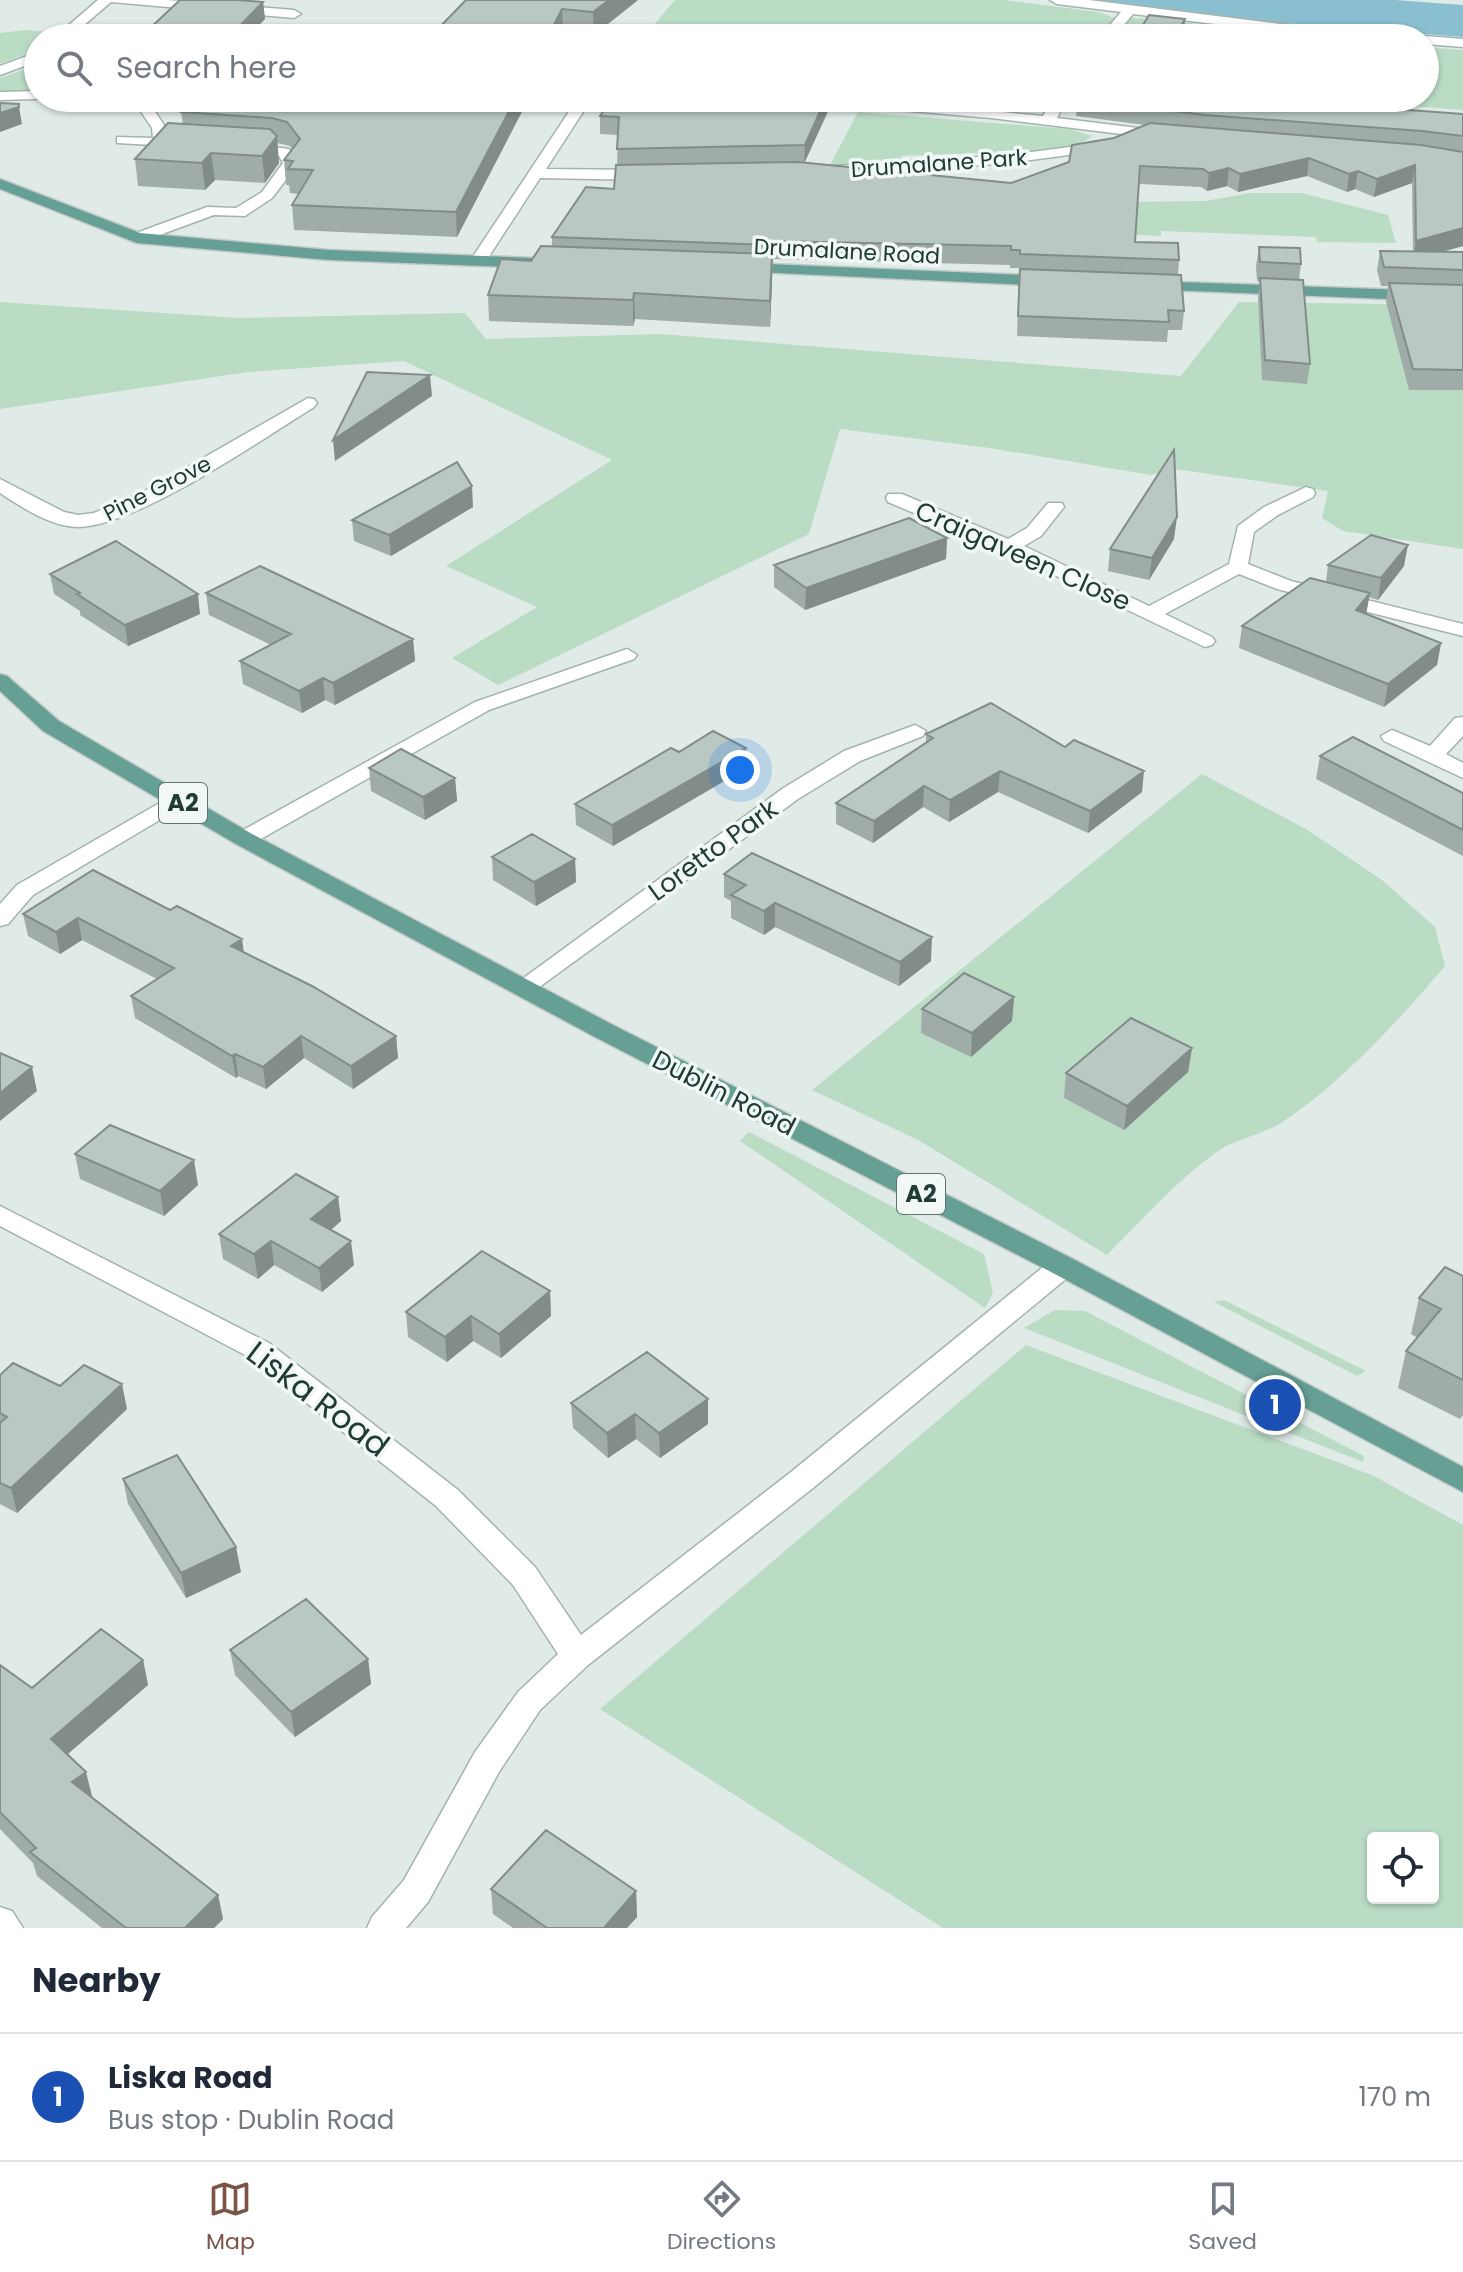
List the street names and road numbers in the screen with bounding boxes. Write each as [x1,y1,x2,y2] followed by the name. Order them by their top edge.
[850,142,1029,185] street label: Drumalane Park
[753,231,941,272] street label: Drumalane Road
[98,448,216,529] street label: Pine Grove
[910,492,1136,620] street label: Craigaveen Close
[159,783,207,823] road number: A2
[641,790,786,909] street label: Loretto Park
[646,1041,802,1145] street label: Dublin Road
[897,1174,945,1214] road number: A2
[238,1330,399,1467] street label: Liska Road

